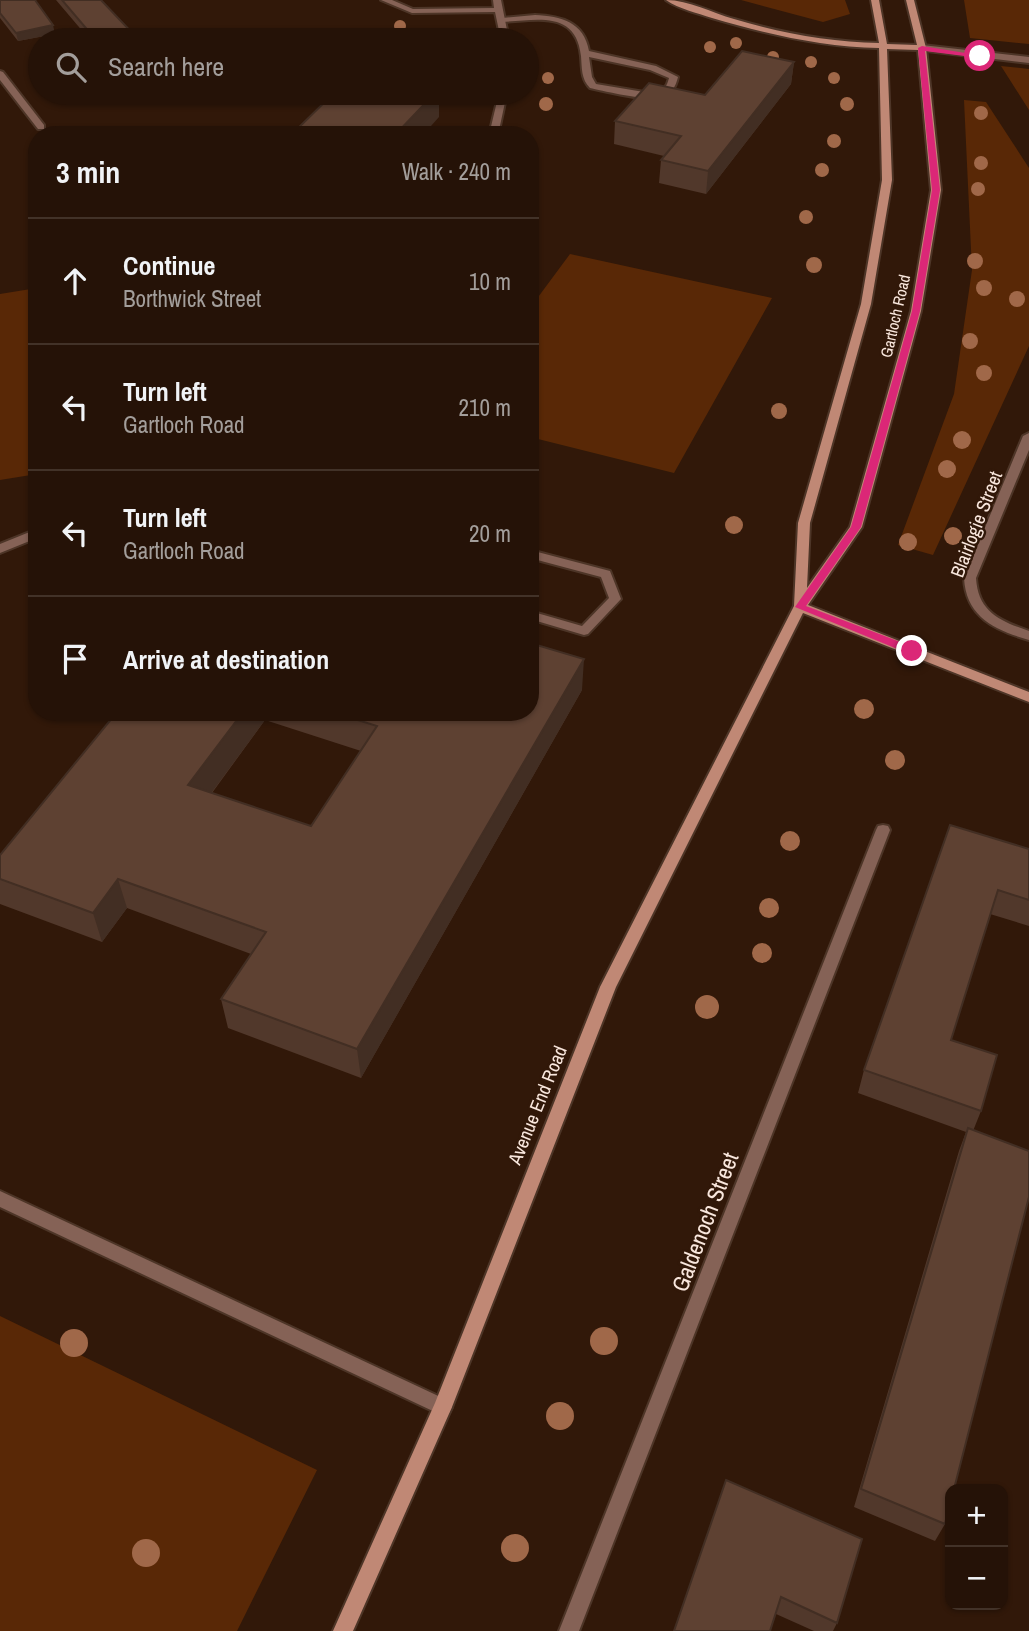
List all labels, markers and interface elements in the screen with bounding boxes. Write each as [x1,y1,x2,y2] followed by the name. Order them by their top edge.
[28,28,539,105] search box
[964,40,995,71] route start
[52,48,90,86] icon: search
[108,49,224,84] text: Search here
[56,152,120,192] text: 3 min
[402,156,511,187] text: Walk · 240 m
[123,248,215,283] text: Continue
[56,262,94,300] icon: ahead
[469,266,511,297] text: 10 m
[875,272,915,360] street label: Gartloch Road
[123,283,261,314] text: Borthwick Street
[123,374,207,409] text: Turn left
[56,388,94,426] icon: left
[459,392,511,423] text: 210 m
[123,409,245,440] text: Gartloch Road
[944,467,1008,581] street label: Blairlogie Street
[123,500,207,535] text: Turn left
[56,514,94,552] icon: left
[469,518,511,549] text: 20 m
[123,535,245,566] text: Gartloch Road
[896,635,927,666] route end
[56,640,94,678] icon: arrive
[123,642,329,677] text: Arrive at destination
[501,1042,573,1169] street label: Avenue End Road
[664,1148,745,1296] street label: Galdenoch Street
[945,1484,1008,1610] map controls
[945,1484,1008,1547] button: +
[945,1547,1008,1610] button: −

